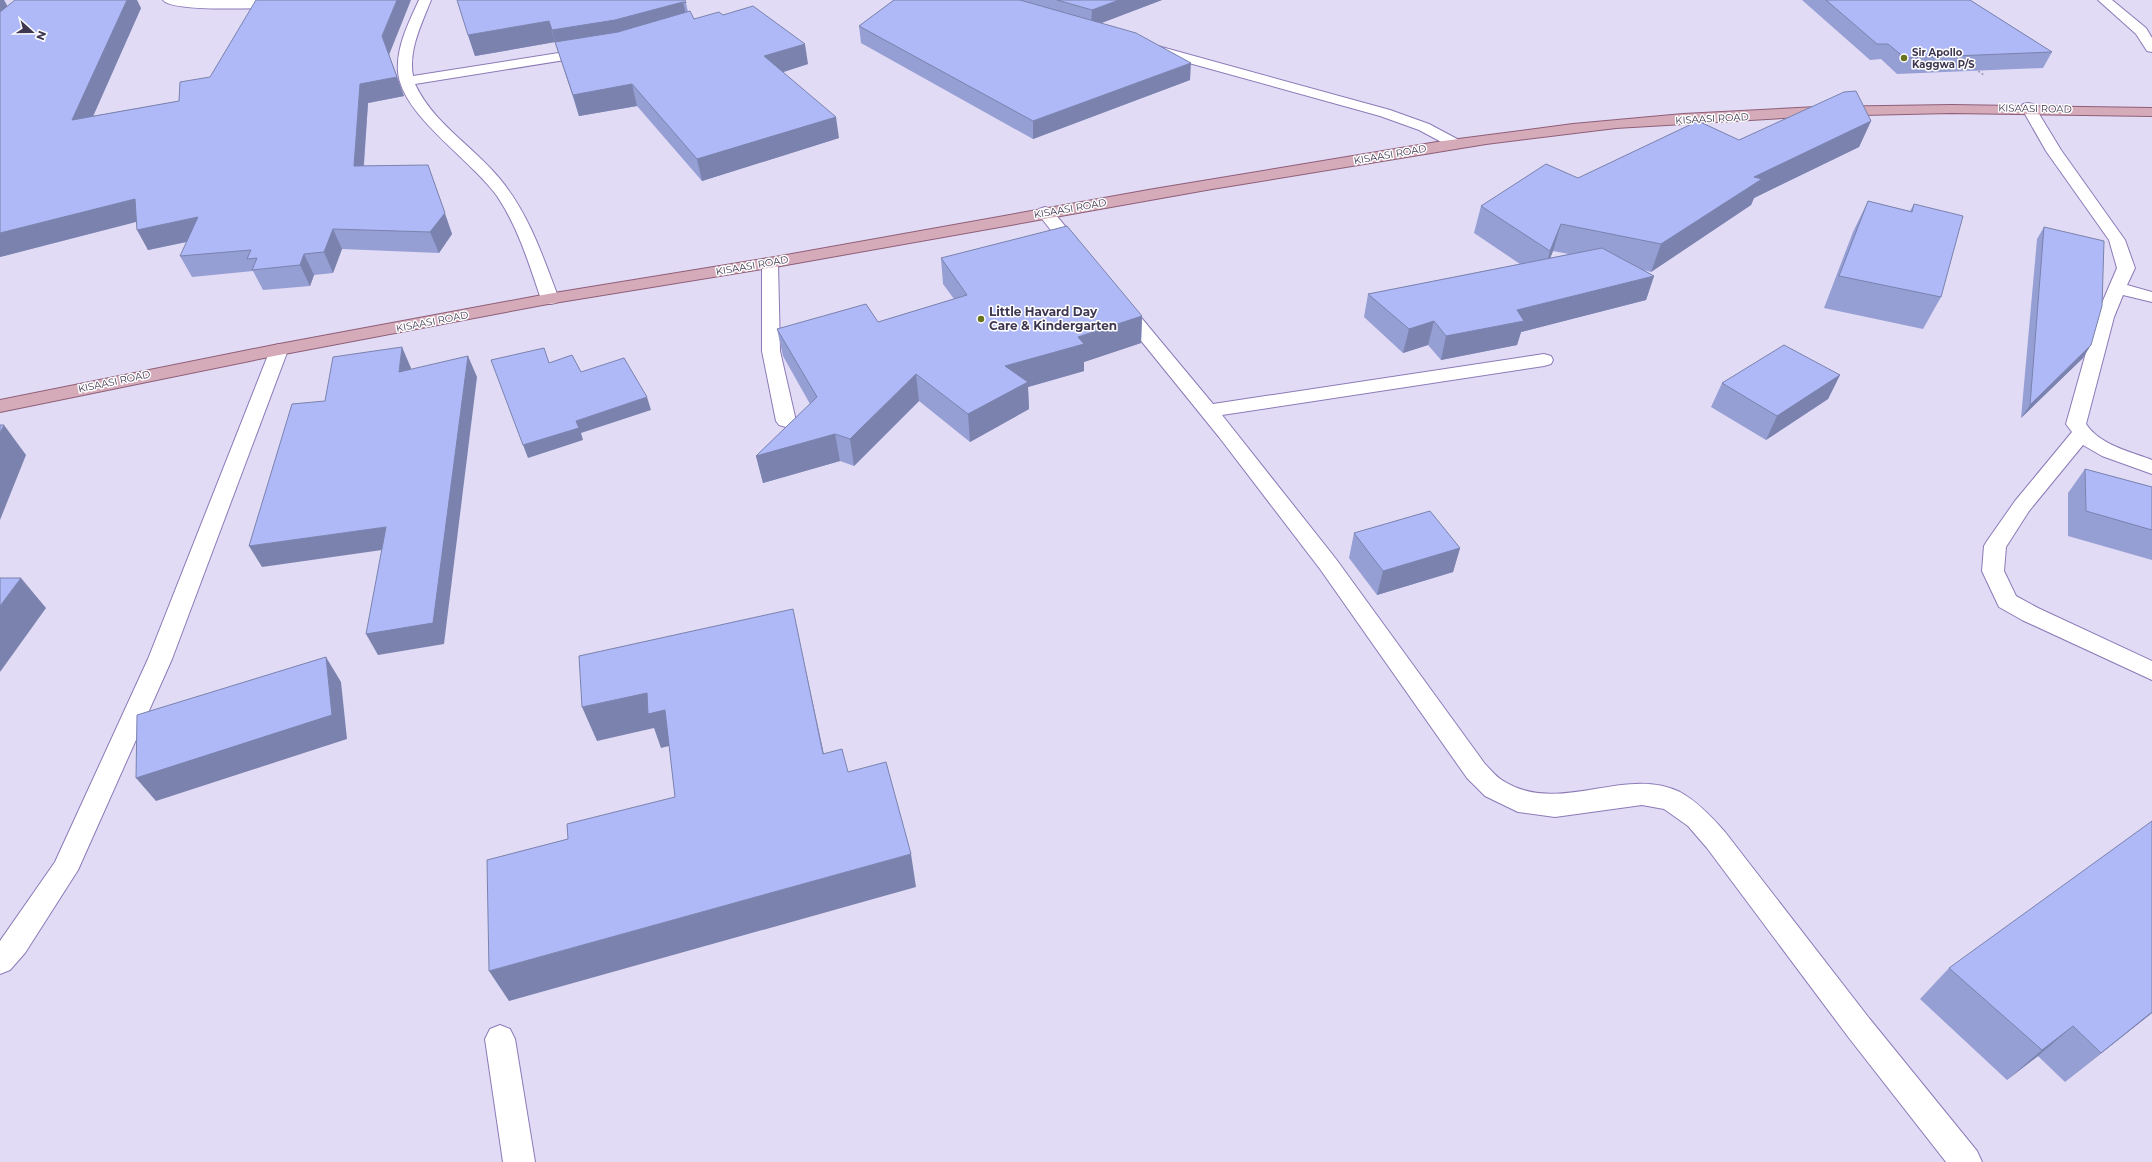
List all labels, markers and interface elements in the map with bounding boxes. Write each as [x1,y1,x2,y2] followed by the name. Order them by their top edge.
[12,12,52,52] north arrow
[33,29,49,42] text: N
[1912,46,1975,71] place label: Sir Apollo Kaggwa P/S
[1899,53,1909,63] marker: Sir Apollo Kaggwa P/S
[1998,101,2072,116] street label: KISAASI ROAD
[1675,110,1749,127] street label: KISAASI ROAD
[1353,142,1427,167] street label: KISAASI ROAD
[1033,196,1107,221] street label: KISAASI ROAD
[715,253,789,278] street label: KISAASI ROAD
[989,304,1117,333] place label: Little Havard Day Care & Kindergarten
[395,308,469,335] street label: KISAASI ROAD
[976,314,986,324] marker: Little Havard Day Care & Kindergarten
[77,367,151,395] street label: KISAASI ROAD

